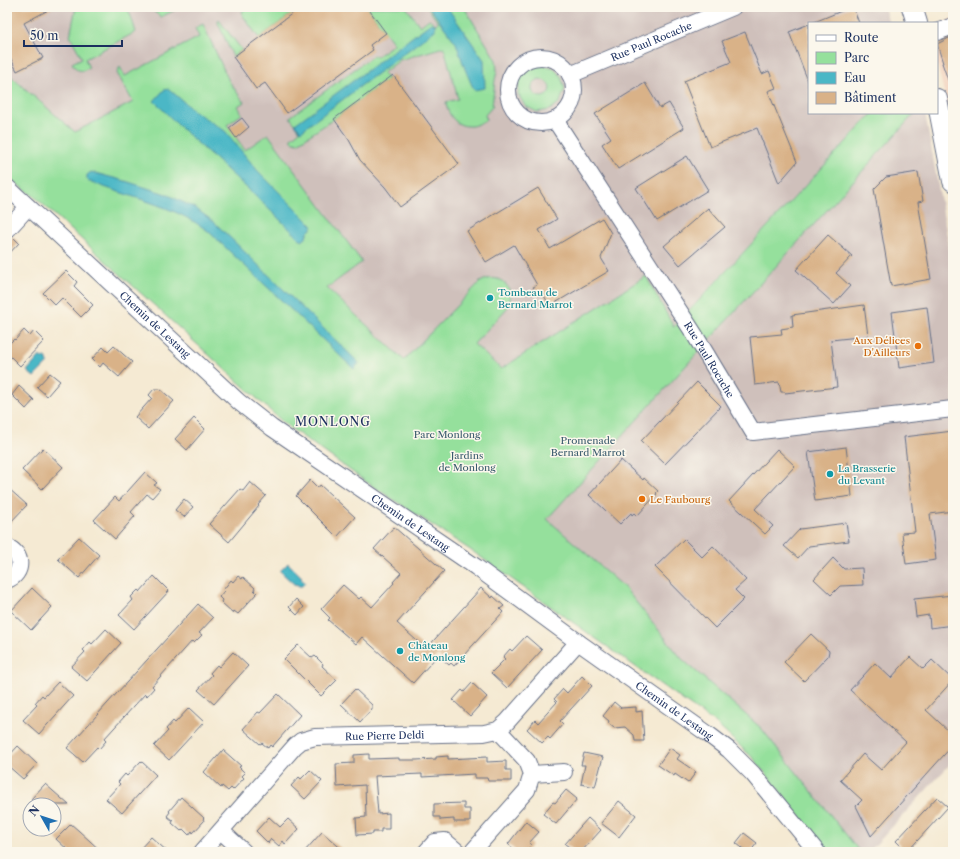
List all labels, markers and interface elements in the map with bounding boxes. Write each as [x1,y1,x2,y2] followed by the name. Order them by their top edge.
[609,18,694,64] street label: Rue Paul Rocache
[24,22,122,48] scale bar
[808,22,938,114] legend
[30,28,59,43] text: 50 m
[844,30,879,45] text: Route
[844,50,869,65] text: Parc
[844,70,867,85] text: Eau
[844,90,897,105] text: Bâtiment
[498,286,573,311] place label: Tombeau de Bernard Marrot
[117,288,194,361] street label: Chemin de Lestang
[485,293,495,303] marker: Tombeau de Bernard Marrot
[681,319,737,400] street label: Rue Paul Rocache
[852,334,910,359] place label: Aux Délices D'Ailleurs
[913,341,923,351] marker: Aux Délices D'Ailleurs
[295,414,371,429] district label: MONLONG
[414,428,481,441] park label: Parc Monlong
[551,434,626,459] park label: Promenade Bernard Marrot
[438,449,496,474] park label: Jardins de Monlong
[838,462,896,487] place label: La Brasserie du Levant
[825,469,835,479] marker: La Brasserie du Levant
[369,491,453,554] street label: Chemin de Lestang
[650,493,711,506] place label: Le Faubourg
[637,494,647,504] marker: Le Faubourg
[408,639,466,664] place label: Château de Monlong
[395,646,405,656] marker: Château de Monlong
[633,678,717,743] street label: Chemin de Lestang
[345,728,424,743] street label: Rue Pierre Deldi
[22,797,62,837] north arrow
[26,802,43,819] text: N

